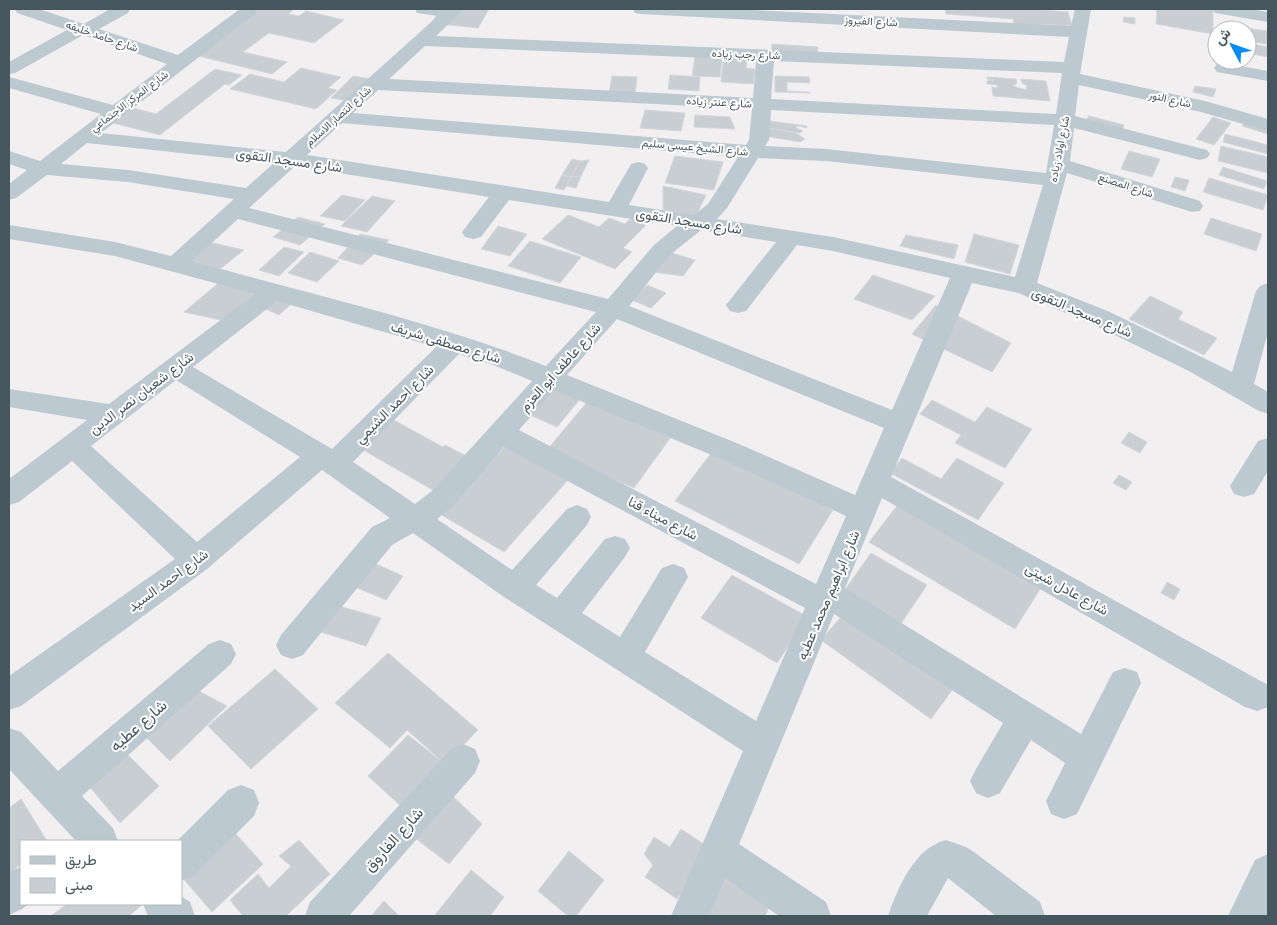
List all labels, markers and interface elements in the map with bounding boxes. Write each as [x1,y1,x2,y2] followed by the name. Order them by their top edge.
[843,14,898,30] street label: شارع الفيروز
[64,18,140,56] street label: شارع حامد خليفه
[1207,20,1257,70] north arrow
[1211,25,1235,49] text: ش
[711,47,781,63] street label: شارع رجب زياده
[88,68,173,137] street label: شارع المركز الاجتماعي
[303,83,375,150] street label: شارع انتصار الاسلام
[1146,88,1193,112] street label: شارع النور
[686,94,752,112] street label: شارع عنتر زياده
[1047,115,1073,183] street label: شارع اولاد زياده
[641,136,749,160] street label: شارع الشيخ عيسى سليم
[234,145,343,178] street label: شارع مسجد التقوى
[1097,171,1155,201] street label: شارع المصنع
[634,205,743,240] street label: شارع مسجد التقوى
[1028,284,1134,343] street label: شارع مسجد التقوى
[388,318,503,369] street label: شارع مصطفى شريف
[516,320,606,416] street label: شارع عاطف ابو العزم
[86,348,198,440] street label: شارع شعبان نصر الدين
[351,361,440,450] street label: شارع احمد الشيمي
[624,493,701,546] street label: شارع ميناء قنا
[793,528,865,663] street label: شارع ابراهيم محمد عطيه
[125,546,213,617] street label: شارع احمد السيد
[1021,560,1111,621] street label: شارع عادل شيتى
[106,695,172,757] street label: شارع عطيه
[360,803,429,877] street label: شارع الفاروق
[20,840,182,905] legend
[65,851,97,870] text: طريق
[65,876,93,895] text: مبنى

